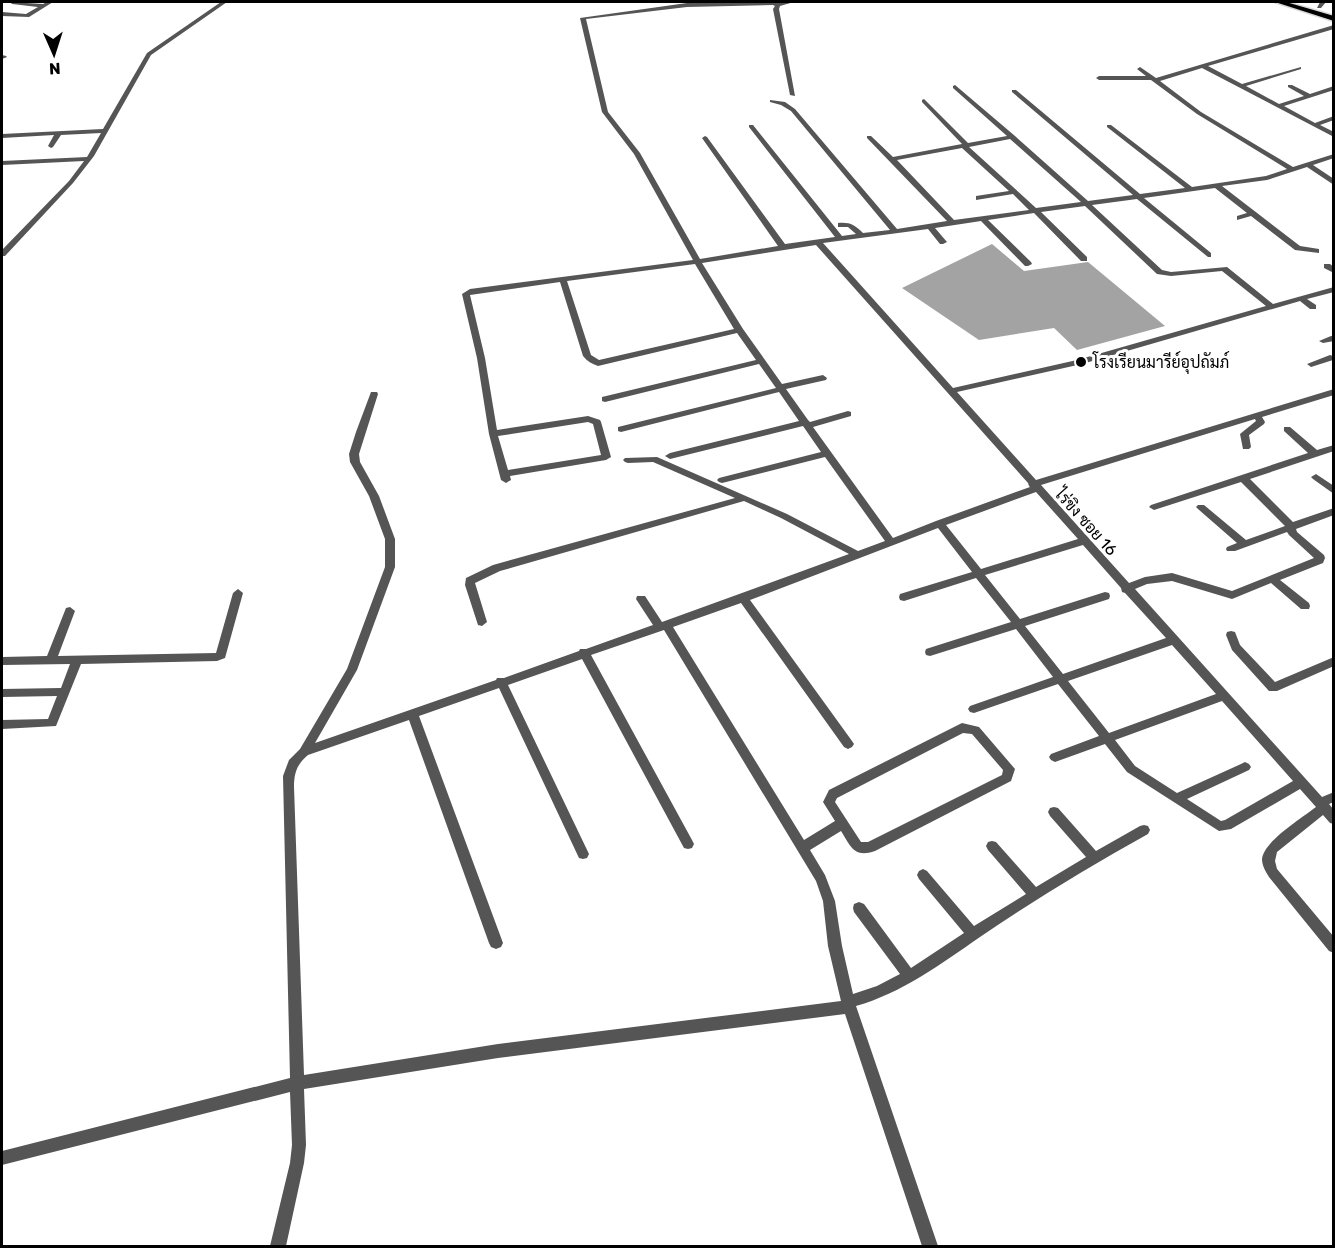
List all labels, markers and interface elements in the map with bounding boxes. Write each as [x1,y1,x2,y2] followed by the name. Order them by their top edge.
[24,24,84,84] north arrow
[49,59,61,78] text: N
[1092,350,1229,374] place label: โรงเรียนมารีย์อุปถัมภ์
[1074,355,1088,369] marker: โรงเรียนมารีย์อุปถัมภ์
[1050,482,1123,560] street label: ไร่ขิง ซอย 16

